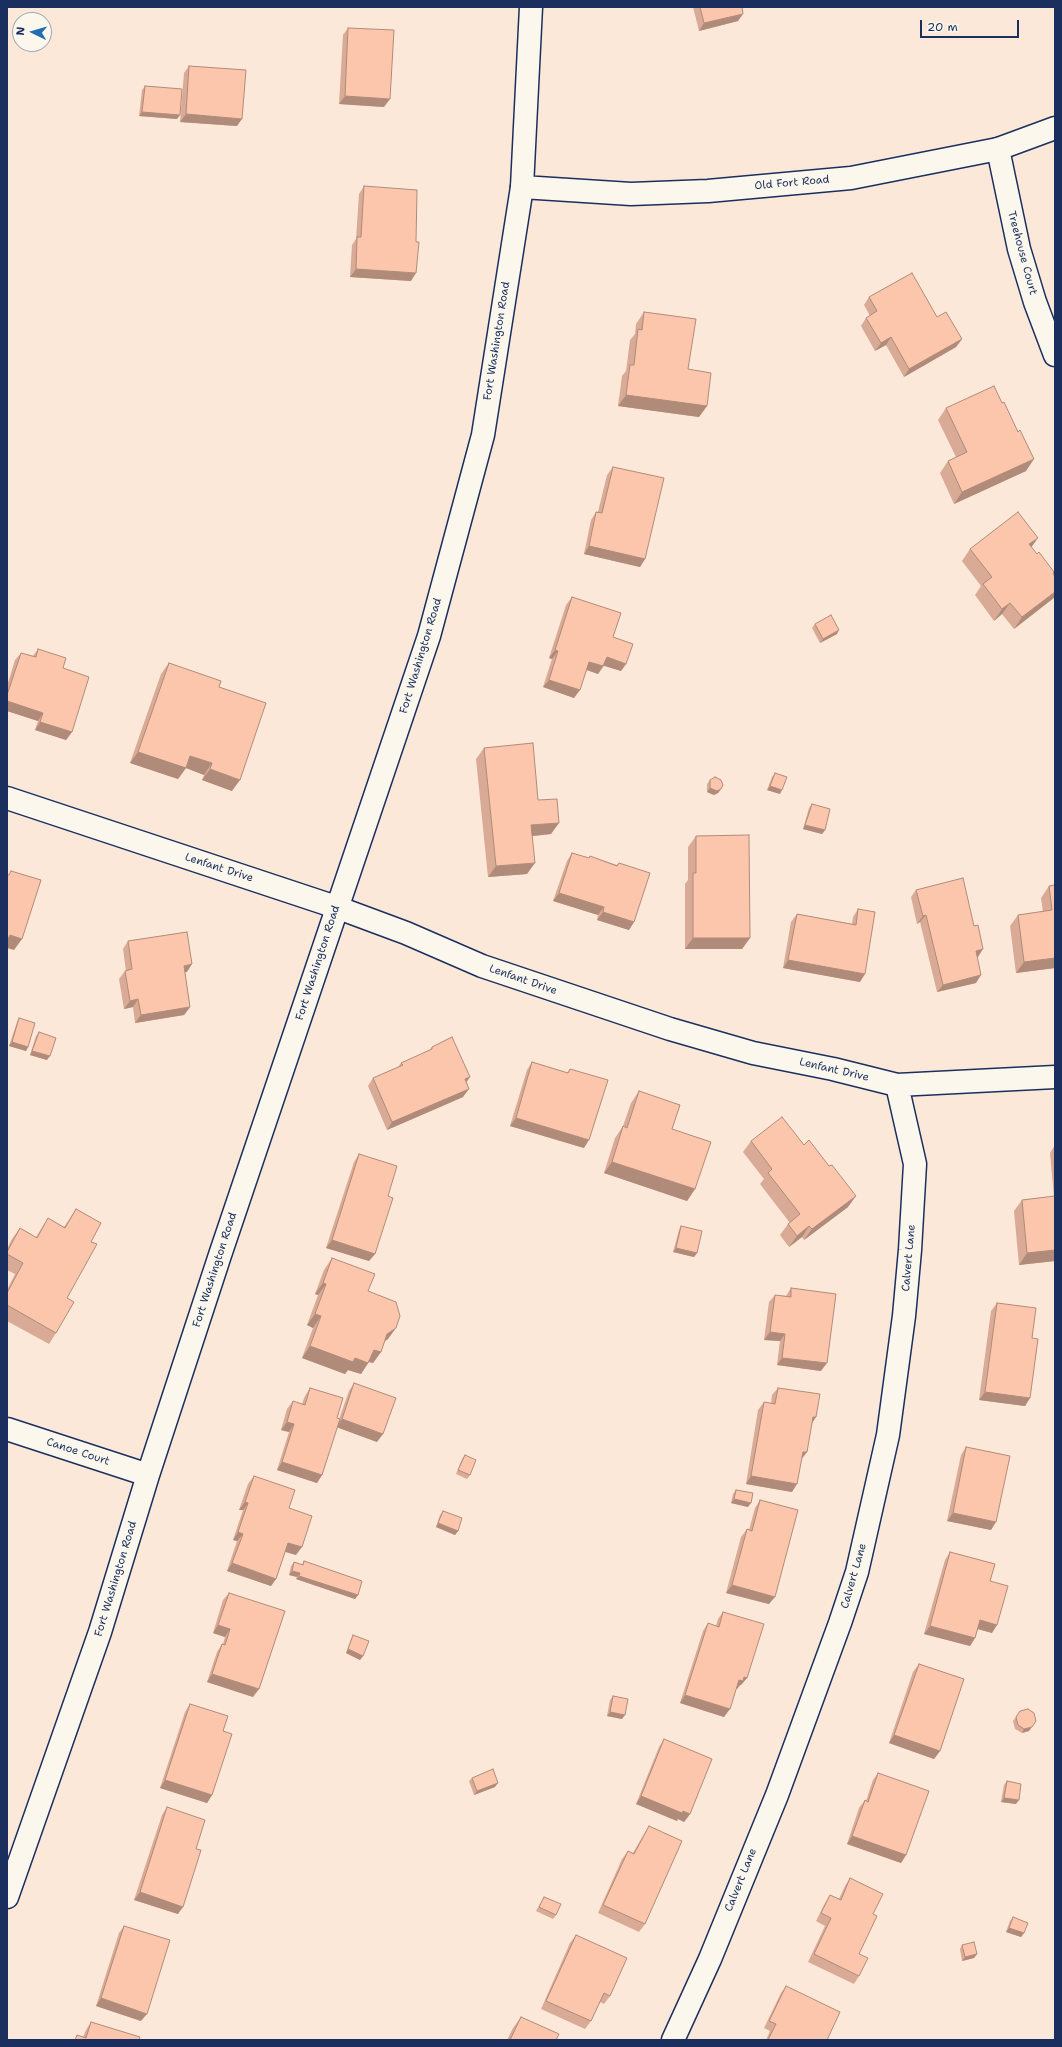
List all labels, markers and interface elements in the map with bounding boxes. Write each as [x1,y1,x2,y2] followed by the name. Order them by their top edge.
[12,12,52,52] north arrow
[922,12,1021,38] scale bar
[927,19,958,35] text: 20 m
[13,26,28,36] text: N
[754,173,830,193] street label: Old Fort Road
[1004,209,1040,297] street label: Treehouse Court
[481,281,513,401] street label: Fort Washington Road
[397,597,445,715] street label: Fort Washington Road
[183,851,255,885] street label: Lenfant Drive
[293,904,343,1022] street label: Fort Washington Road
[487,962,559,998] street label: Lenfant Drive
[798,1056,870,1084] street label: Lenfant Drive
[190,1211,240,1329] street label: Fort Washington Road
[899,1224,919,1292] street label: Calvert Lane
[45,1436,111,1468] street label: Canoe Court
[92,1520,140,1638] street label: Fort Washington Road
[838,1542,870,1610] street label: Calvert Lane
[722,1846,760,1914] street label: Calvert Lane

